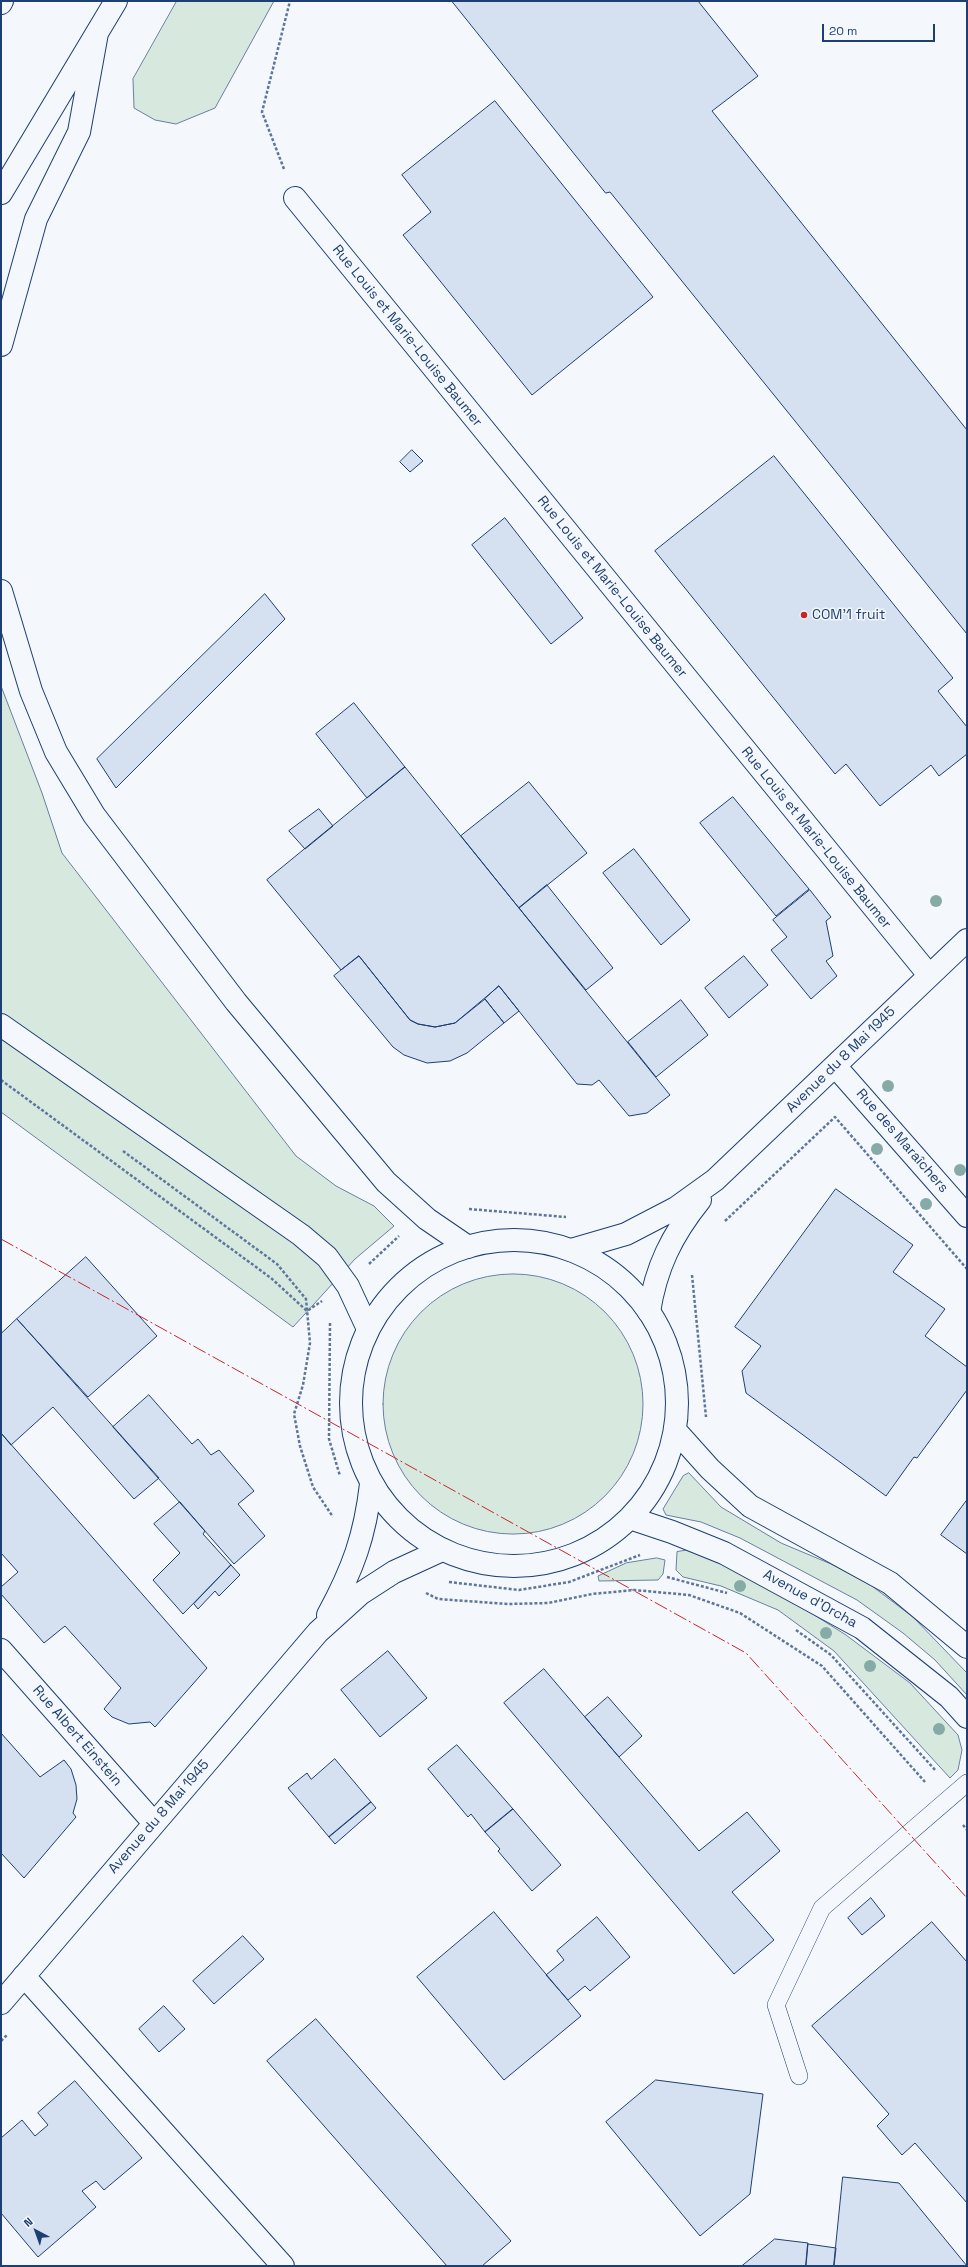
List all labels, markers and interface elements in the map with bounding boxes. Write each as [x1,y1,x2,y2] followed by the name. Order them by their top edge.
[824,16,937,42] scale bar
[829,23,857,39] text: 20 m
[328,242,486,430] street label: Rue Louis et Marie-Louise Baumer
[533,493,691,681] street label: Rue Louis et Marie-Louise Baumer
[812,607,885,623] place label: COM'1 fruit
[799,610,809,620] marker: COM'1 fruit
[737,744,895,932] street label: Rue Louis et Marie-Louise Baumer
[783,1003,899,1117] street label: Avenue du 8 Mai 1945
[852,1086,952,1196] street label: Rue des Maraîchers
[760,1566,860,1632] street label: Avenue d'Orcha
[29,1682,125,1790] street label: Rue Albert Einstein
[105,1757,213,1877] street label: Avenue du 8 Mai 1945
[16,2211,56,2251] north arrow
[21,2214,36,2230] text: N

